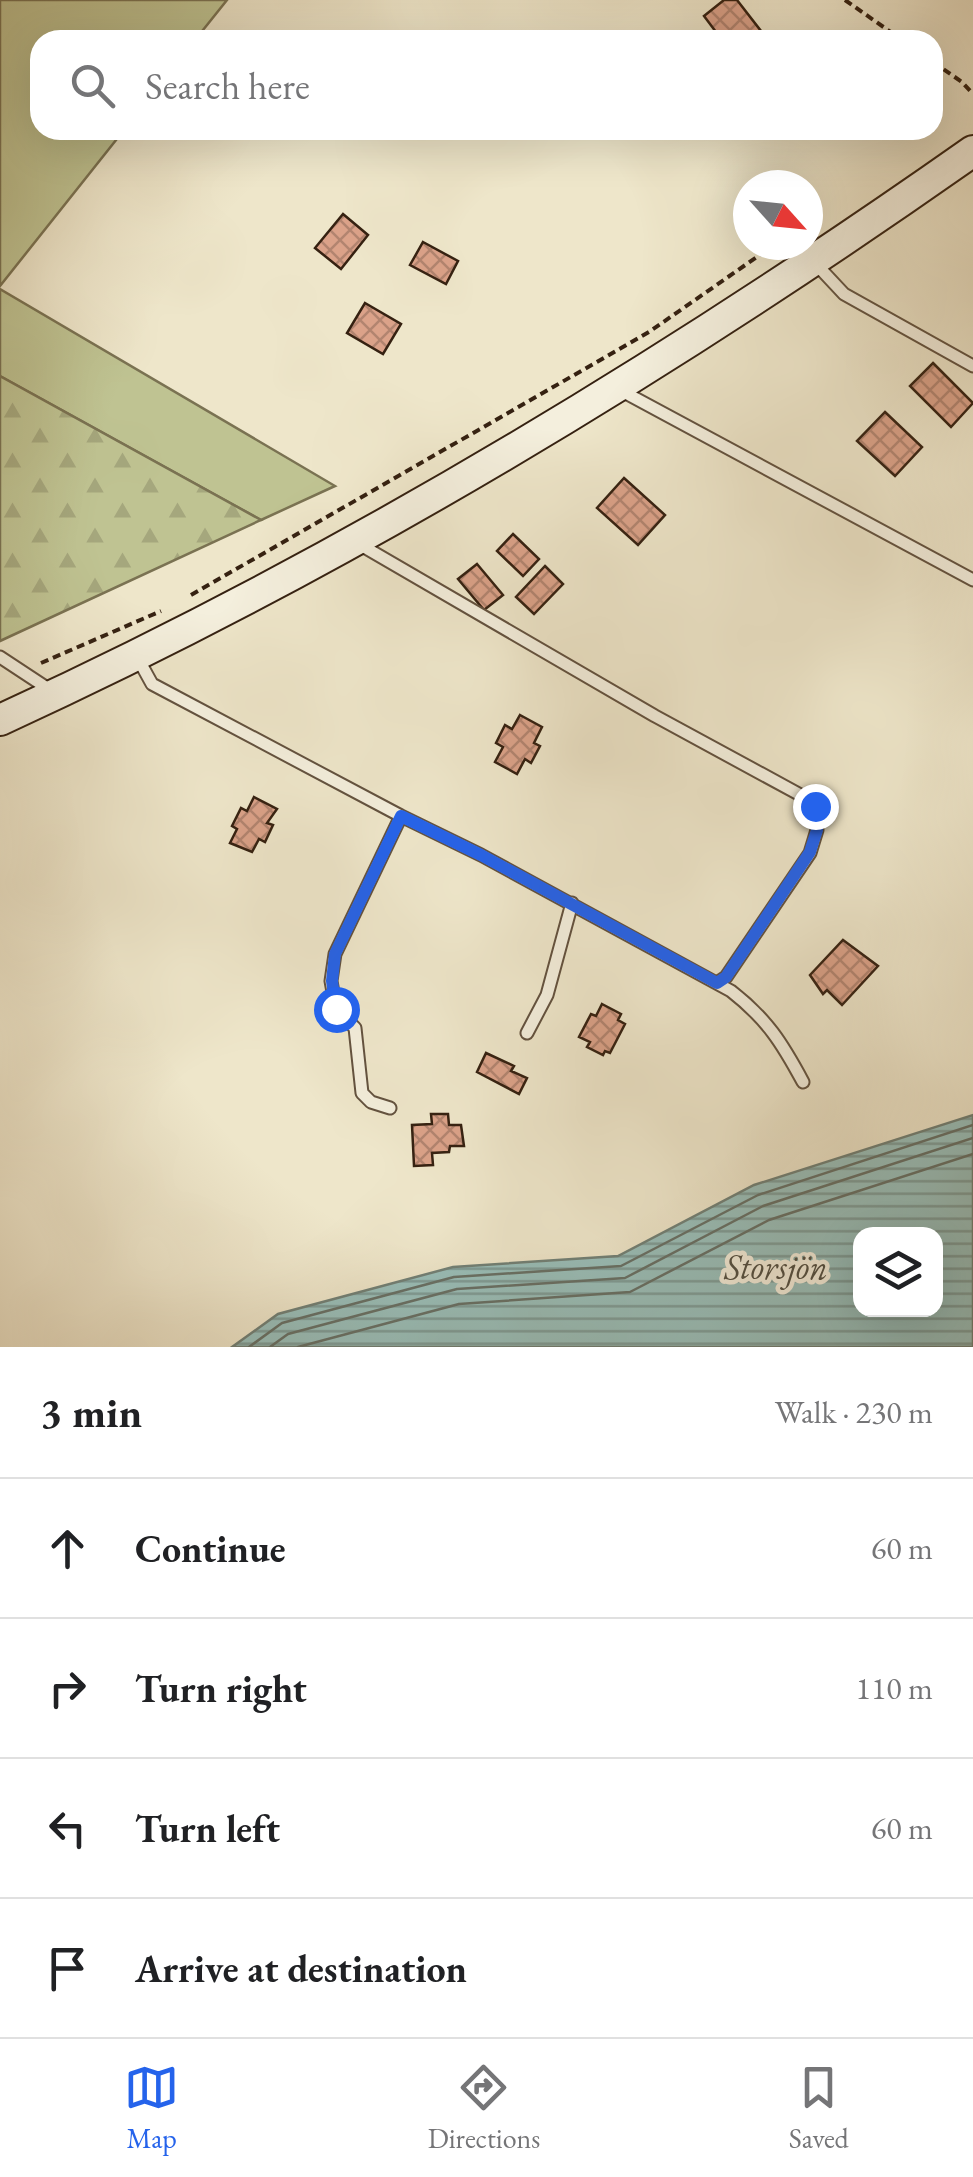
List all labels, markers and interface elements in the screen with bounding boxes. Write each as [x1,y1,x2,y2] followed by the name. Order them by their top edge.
[30,30,943,140] search box
[65,58,120,113] icon: search
[145,61,310,110] text: Search here
[733,170,823,260] north arrow
[793,784,839,830] route end
[314,987,360,1033] route start
[853,1227,943,1317] map controls
[853,1227,943,1317] button: layers
[723,1244,828,1290] water label: Storsjön
[40,1385,142,1440] text: 3 min
[775,1391,933,1433] text: Walk · 230 m
[40,1521,95,1576] icon: ahead
[135,1524,286,1573] text: Continue
[871,1527,933,1569] text: 60 m
[40,1661,95,1716] icon: right
[135,1664,307,1713] text: Turn right
[856,1667,933,1709] text: 110 m
[40,1801,95,1856] icon: left
[135,1804,280,1853] text: Turn left
[871,1807,933,1849] text: 60 m
[40,1941,95,1996] icon: arrive
[135,1944,467,1993] text: Arrive at destination
[124,2060,179,2156] tab: Map
[428,2060,540,2156] tab: Directions
[789,2060,849,2156] tab: Saved

